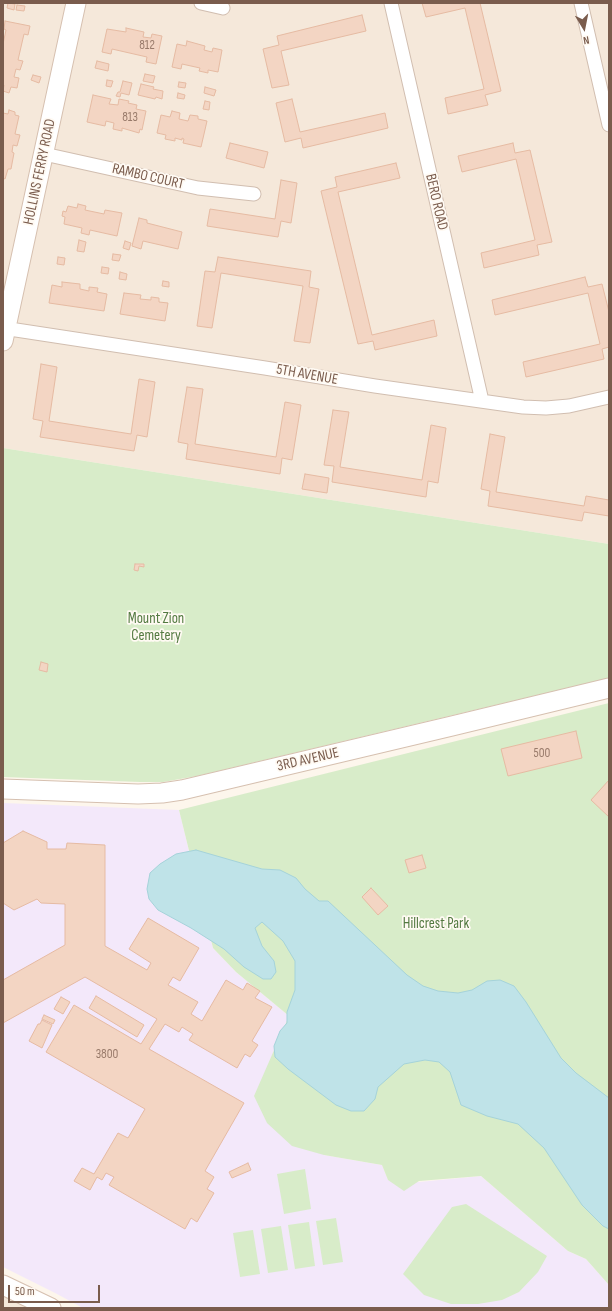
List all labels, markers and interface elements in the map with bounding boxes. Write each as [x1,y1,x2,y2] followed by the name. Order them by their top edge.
[564,8,604,48] north arrow
[582,33,590,47] text: N
[139,38,155,54] house number: 812
[122,110,138,126] house number: 813
[20,117,60,227] street label: HOLLINS FERRY ROAD
[110,160,186,194] street label: RAMBO COURT
[421,172,451,232] street label: BERO ROAD
[275,361,339,389] street label: 5TH AVENUE
[128,610,184,645] park label: Mount Zion Cemetery
[275,744,341,776] street label: 3RD AVENUE
[534,746,550,762] house number: 500
[403,915,469,933] park label: Hillcrest Park
[96,1047,118,1063] house number: 3800
[10,1277,102,1303] scale bar
[15,1284,35,1299] text: 50 m

